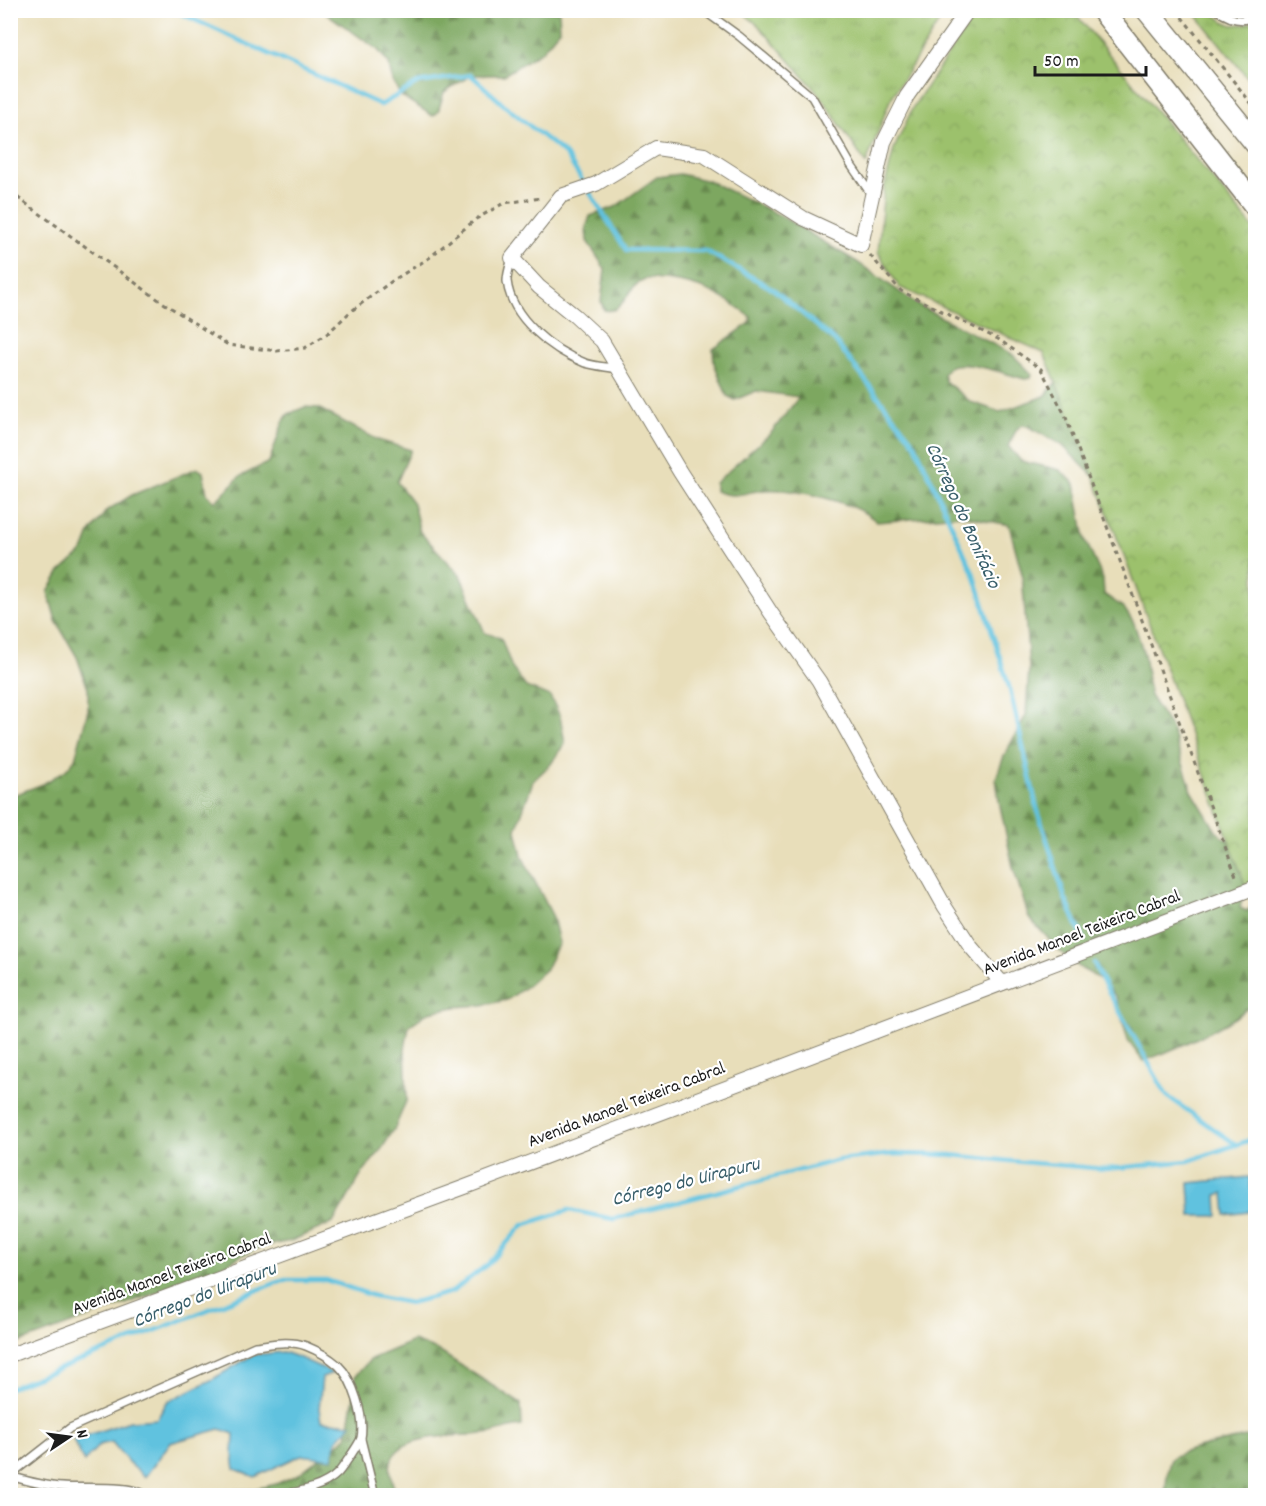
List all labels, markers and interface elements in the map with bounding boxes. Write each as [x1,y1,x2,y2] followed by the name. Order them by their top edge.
[1035,39,1146,77] scale bar
[1044,50,1079,75] text: 50 m
[917,439,1007,594] water label: Córrego do Bonifácio
[980,885,1185,983] street label: Avenida Manoel Teixeira Cabral
[525,1057,730,1155] street label: Avenida Manoel Teixeira Cabral
[609,1151,764,1215] water label: Córrego do Uirapuru
[69,1227,275,1323] street label: Avenida Manoel Teixeira Cabral
[129,1255,282,1336] water label: Córrego do Uirapuru
[39,1407,99,1467] north arrow
[69,1428,93,1441] text: N

